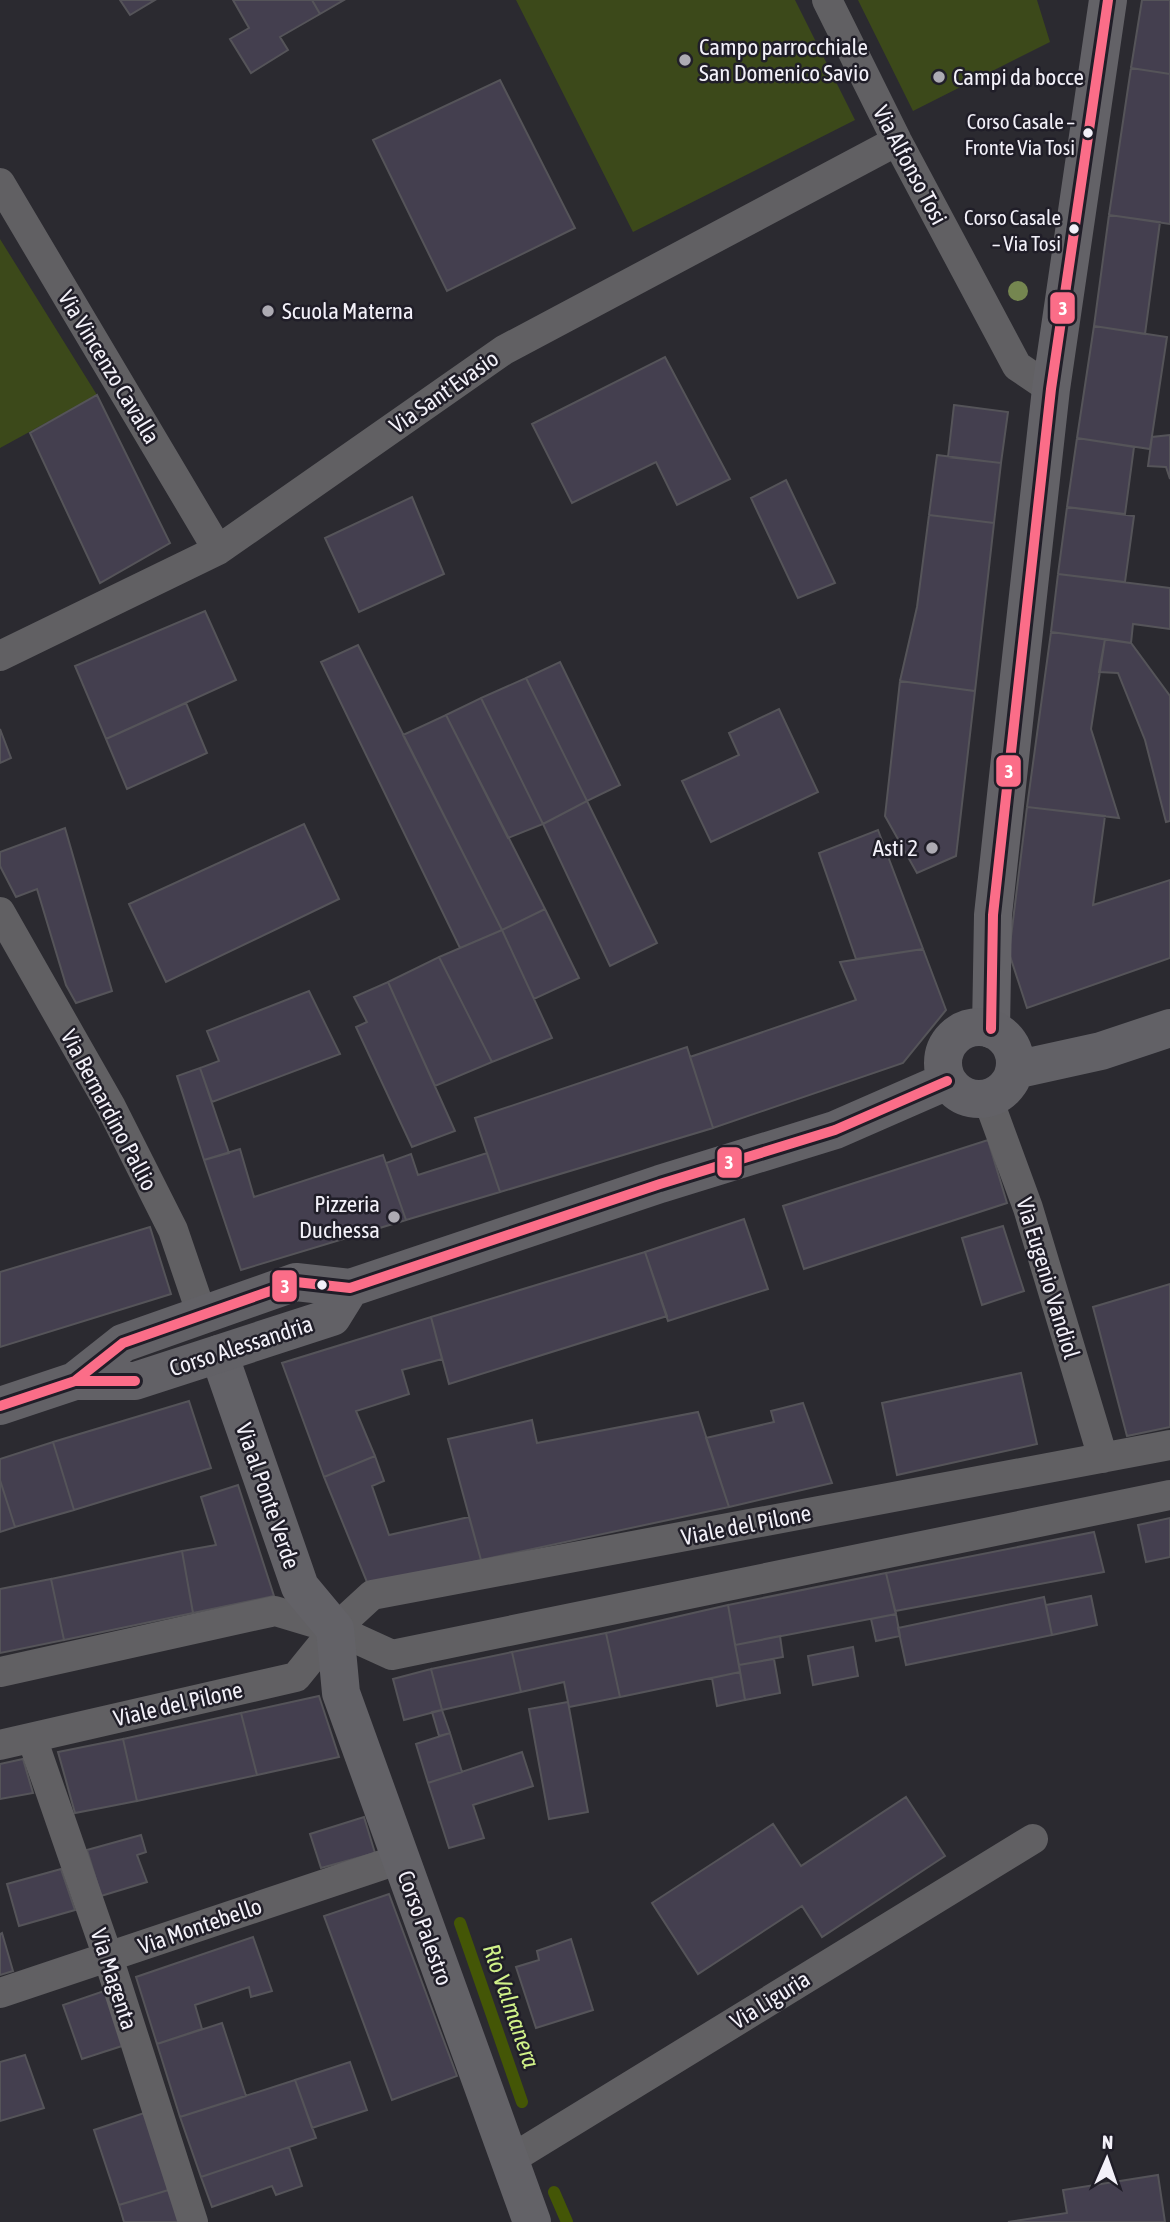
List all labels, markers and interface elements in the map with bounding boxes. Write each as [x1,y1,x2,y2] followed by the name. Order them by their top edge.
[699,34,869,86] place label: Campo parrocchiale San Domenico Savio
[677,52,693,68] marker: Campo parrocchiale San Domenico Savio
[953,64,1084,90] place label: Campi da bocce
[931,69,947,85] marker: Campi da bocce
[868,101,952,229] street label: Via Alfonso Tosi
[965,109,1075,159] place label: Corso Casale – Fronte Via Tosi
[1081,126,1095,140] marker: Corso Casale – Fronte Via Tosi
[964,205,1061,255] place label: Corso Casale – Via Tosi
[1067,222,1081,236] marker: Corso Casale – Via Tosi
[53,286,165,448] street label: Via Vincenzo Cavalla
[1049,291,1076,325] line badge: 3
[1059,297,1068,319] text: 3
[282,298,414,324] place label: Scuola Materna
[260,303,276,319] marker: Scuola Materna
[385,345,503,439] street label: Via Sant'Evasio
[995,754,1022,788] line badge: 3
[1005,760,1014,782] text: 3
[873,835,918,861] place label: Asti 2
[924,840,940,856] marker: Asti 2
[56,1025,162,1195] street label: Via Bernardino Pallio
[716,1146,743,1179] line badge: 3
[725,1151,734,1173] text: 3
[299,1191,380,1243] place label: Pizzeria Duchessa
[1011,1194,1085,1362] street label: Via Eugenio Vandiol
[386,1209,402,1225] marker: Pizzeria Duchessa
[271,1269,298,1303] line badge: 3
[281,1275,290,1297] text: 3
[315,1278,329,1292] unlabelled marker
[166,1311,316,1381] street label: Corso Alessandria
[231,1420,305,1572] street label: Via al Ponte Verde
[679,1500,813,1550] street label: Viale del Pilone
[111,1677,245,1731] street label: Viale del Pilone
[392,1867,458,1989] street label: Corso Palestro
[135,1893,265,1959] street label: Via Montebello
[85,1925,143,2033] street label: Via Magenta
[478,1940,545,2071] water label: Rio Valmanera
[726,1966,814,2034] street label: Via Liguria
[1072,2124,1142,2194] north arrow
[1102,2131,1114,2153] text: N

